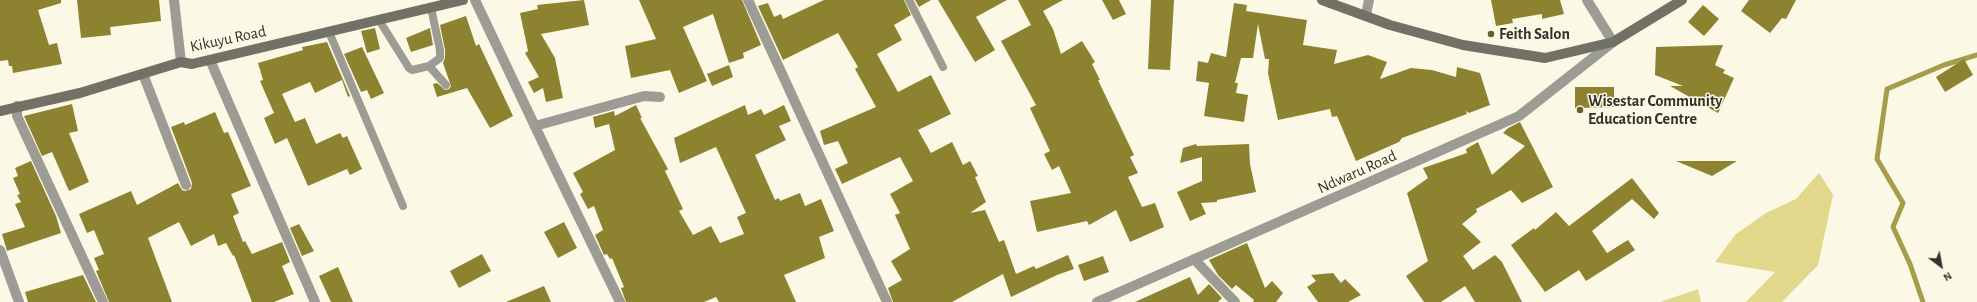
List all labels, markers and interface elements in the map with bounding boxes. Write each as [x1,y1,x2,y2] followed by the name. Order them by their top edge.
[188,22,268,56] street label: Kikuyu Road
[1499,24,1570,44] place label: Feith Salon
[1486,29,1496,39] marker: Feith Salon
[1588,91,1722,129] place label: Wisestar Community Education Centre
[1575,105,1585,115] marker: Wisestar Community Education Centre
[1315,146,1399,198] street label: Ndwaru Road
[1921,246,1961,286] north arrow
[1941,270,1954,283] text: N

